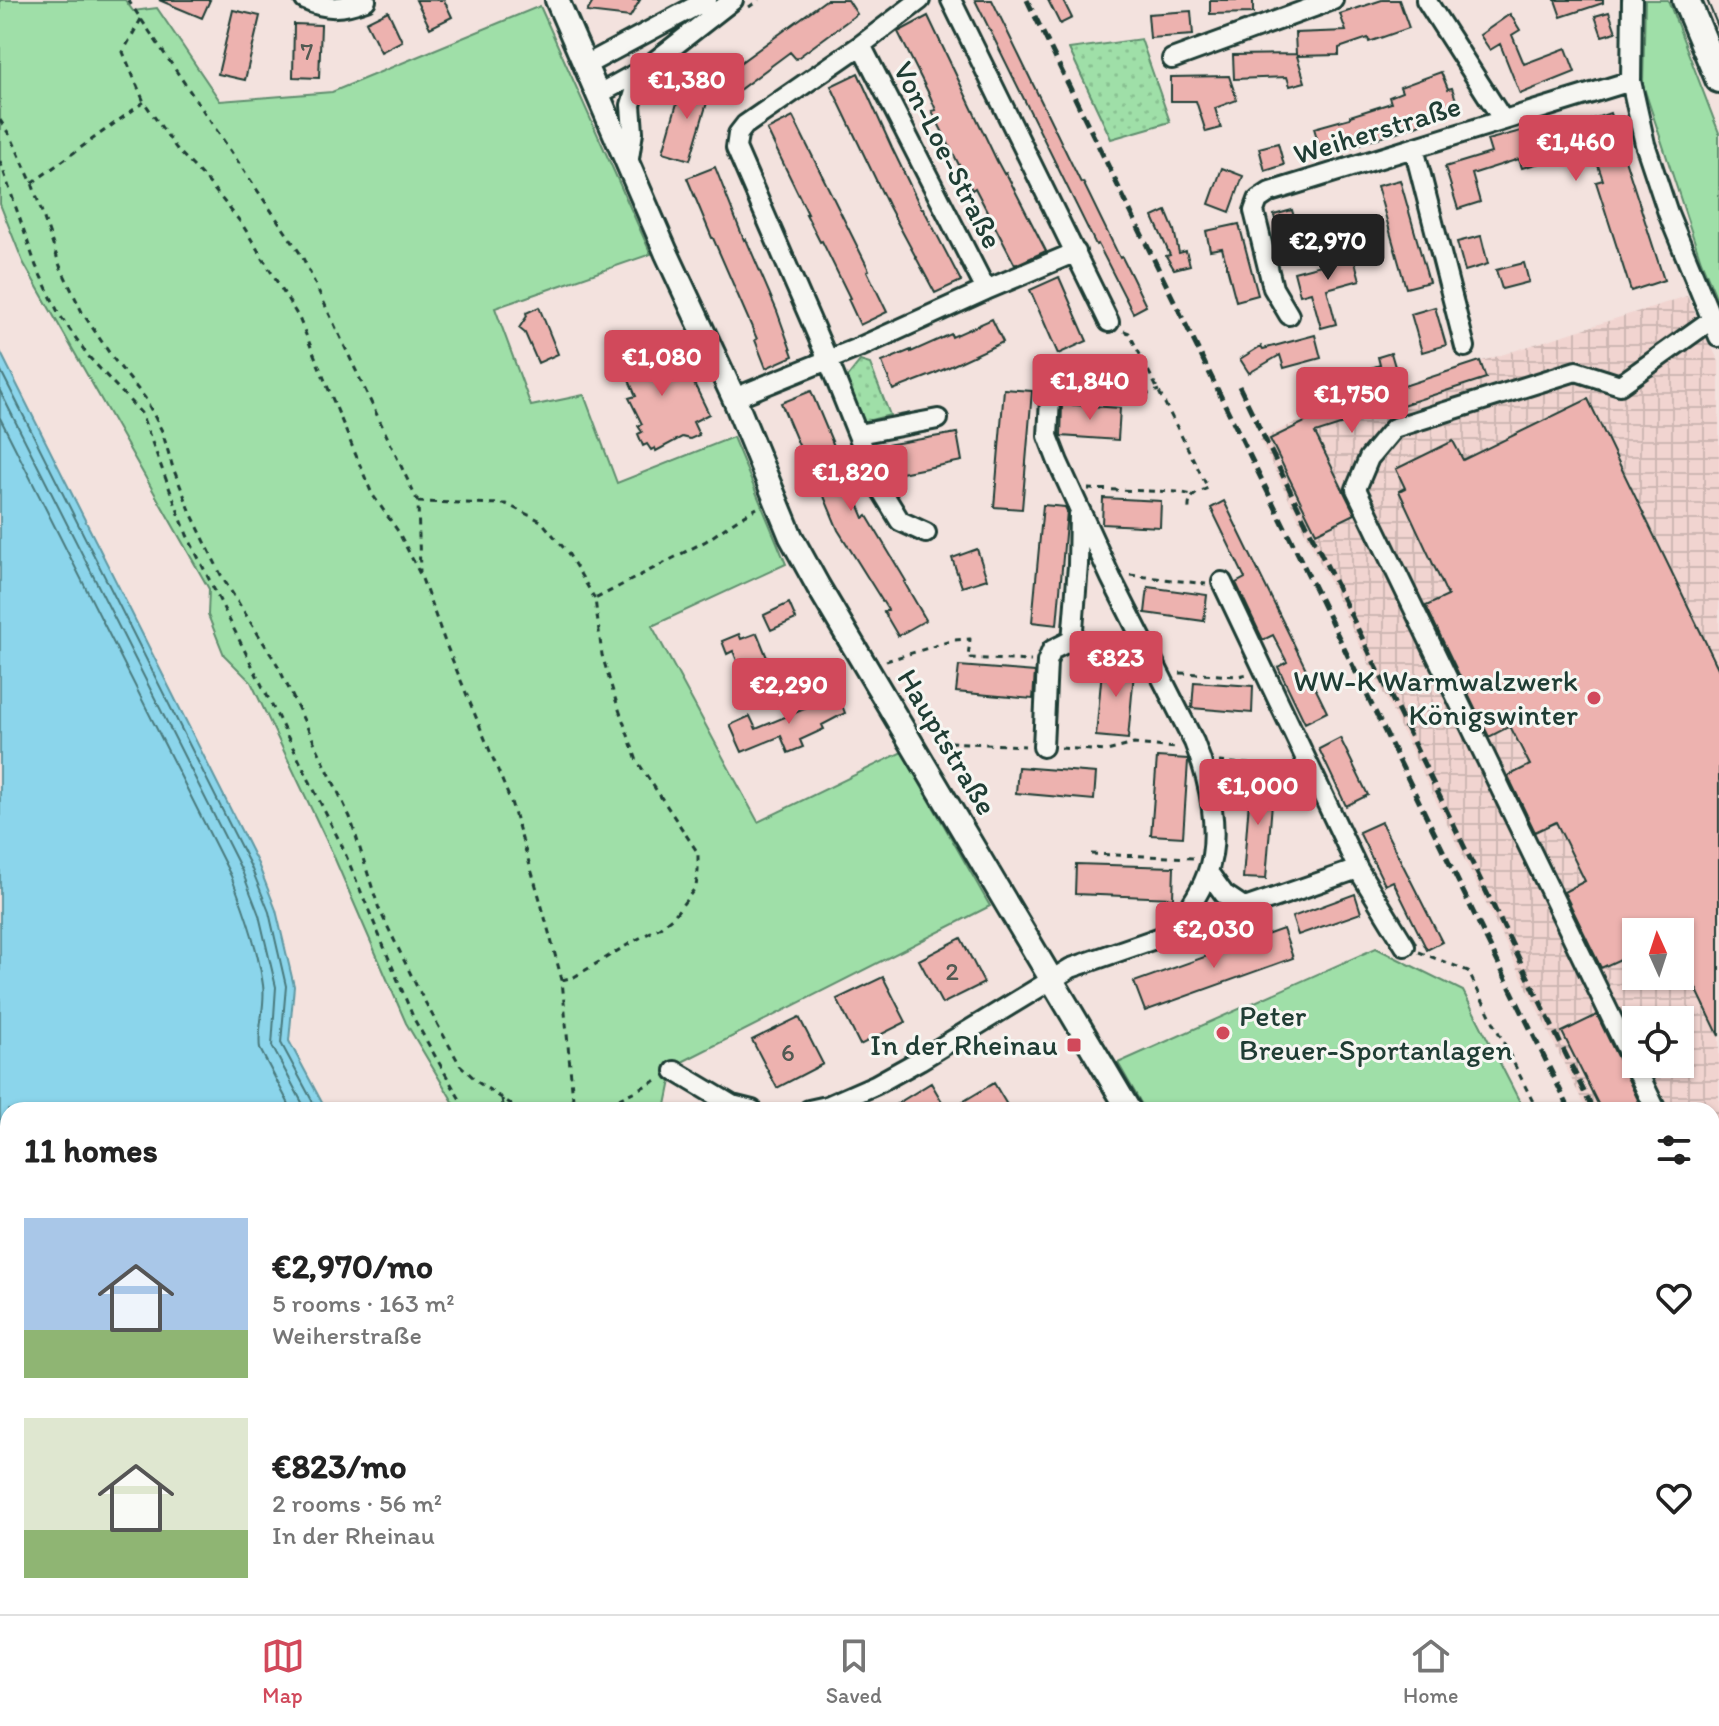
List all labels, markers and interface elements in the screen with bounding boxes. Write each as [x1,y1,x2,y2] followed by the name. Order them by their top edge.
[301,35,314,67] house number: 7
[622,53,752,121] pin: €1,380
[885,55,1012,255] street label: Von-Loe-Straße
[648,63,726,95] text: €1,380
[1289,87,1465,172] street label: Weiherstraße
[1511,115,1641,183] pin: €1,460
[1537,125,1615,157] text: €1,460
[1263,214,1393,282] pin: €2,970
[1289,224,1367,256] text: €2,970
[597,330,727,398] pin: €1,080
[622,340,702,372] text: €1,080
[1025,354,1155,422] pin: €1,840
[1051,364,1129,396] text: €1,840
[1287,367,1417,435] pin: €1,750
[1314,377,1390,409] text: €1,750
[786,445,916,513] pin: €1,820
[812,455,890,487] text: €1,820
[1069,631,1163,699] pin: €823
[1088,641,1144,673] text: €823
[724,658,854,726] pin: €2,290
[889,662,1006,822] street label: Hauptstraße
[1293,662,1578,733] place label: WW-K Warmwalzwerk Königswinter
[750,668,828,700] text: €2,290
[1585,689,1603,707] marker: WW-K Warmwalzwerk Königswinter
[1193,759,1323,827] pin: €1,000
[1217,769,1299,801] text: €1,000
[1149,902,1279,970] pin: €2,030
[1174,912,1254,944] text: €2,030
[1622,918,1694,990] north arrow
[1622,918,1694,1078] map controls
[945,955,959,987] house number: 2
[1239,997,1512,1068] place label: Peter Breuer-Sportanlagen
[1622,1006,1694,1078] button: locate
[1214,1024,1232,1042] marker: Peter Breuer-Sportanlagen
[870,1026,1058,1063] place label: In der Rheinau
[781,1036,795,1068] house number: 6
[1065,1036,1083,1054] marker: In der Rheinau
[1652,1128,1696,1172] icon: filters
[24,1130,158,1171] text: 11 homes
[272,1246,433,1287] text: €2,970/mo
[88,1250,184,1346] icon: home
[1652,1276,1696,1320] icon: heart
[272,1287,455,1319] text: 5 rooms · 163 m²
[272,1319,422,1351] text: Weiherstraße
[272,1446,407,1487] text: €823/mo
[88,1450,184,1546] icon: home
[1652,1476,1696,1520] icon: heart
[272,1487,442,1519] text: 2 rooms · 56 m²
[272,1519,435,1551] text: In der Rheinau
[261,1634,305,1709] tab: Map
[826,1634,882,1709] tab: Saved
[1403,1634,1458,1709] tab: Home

